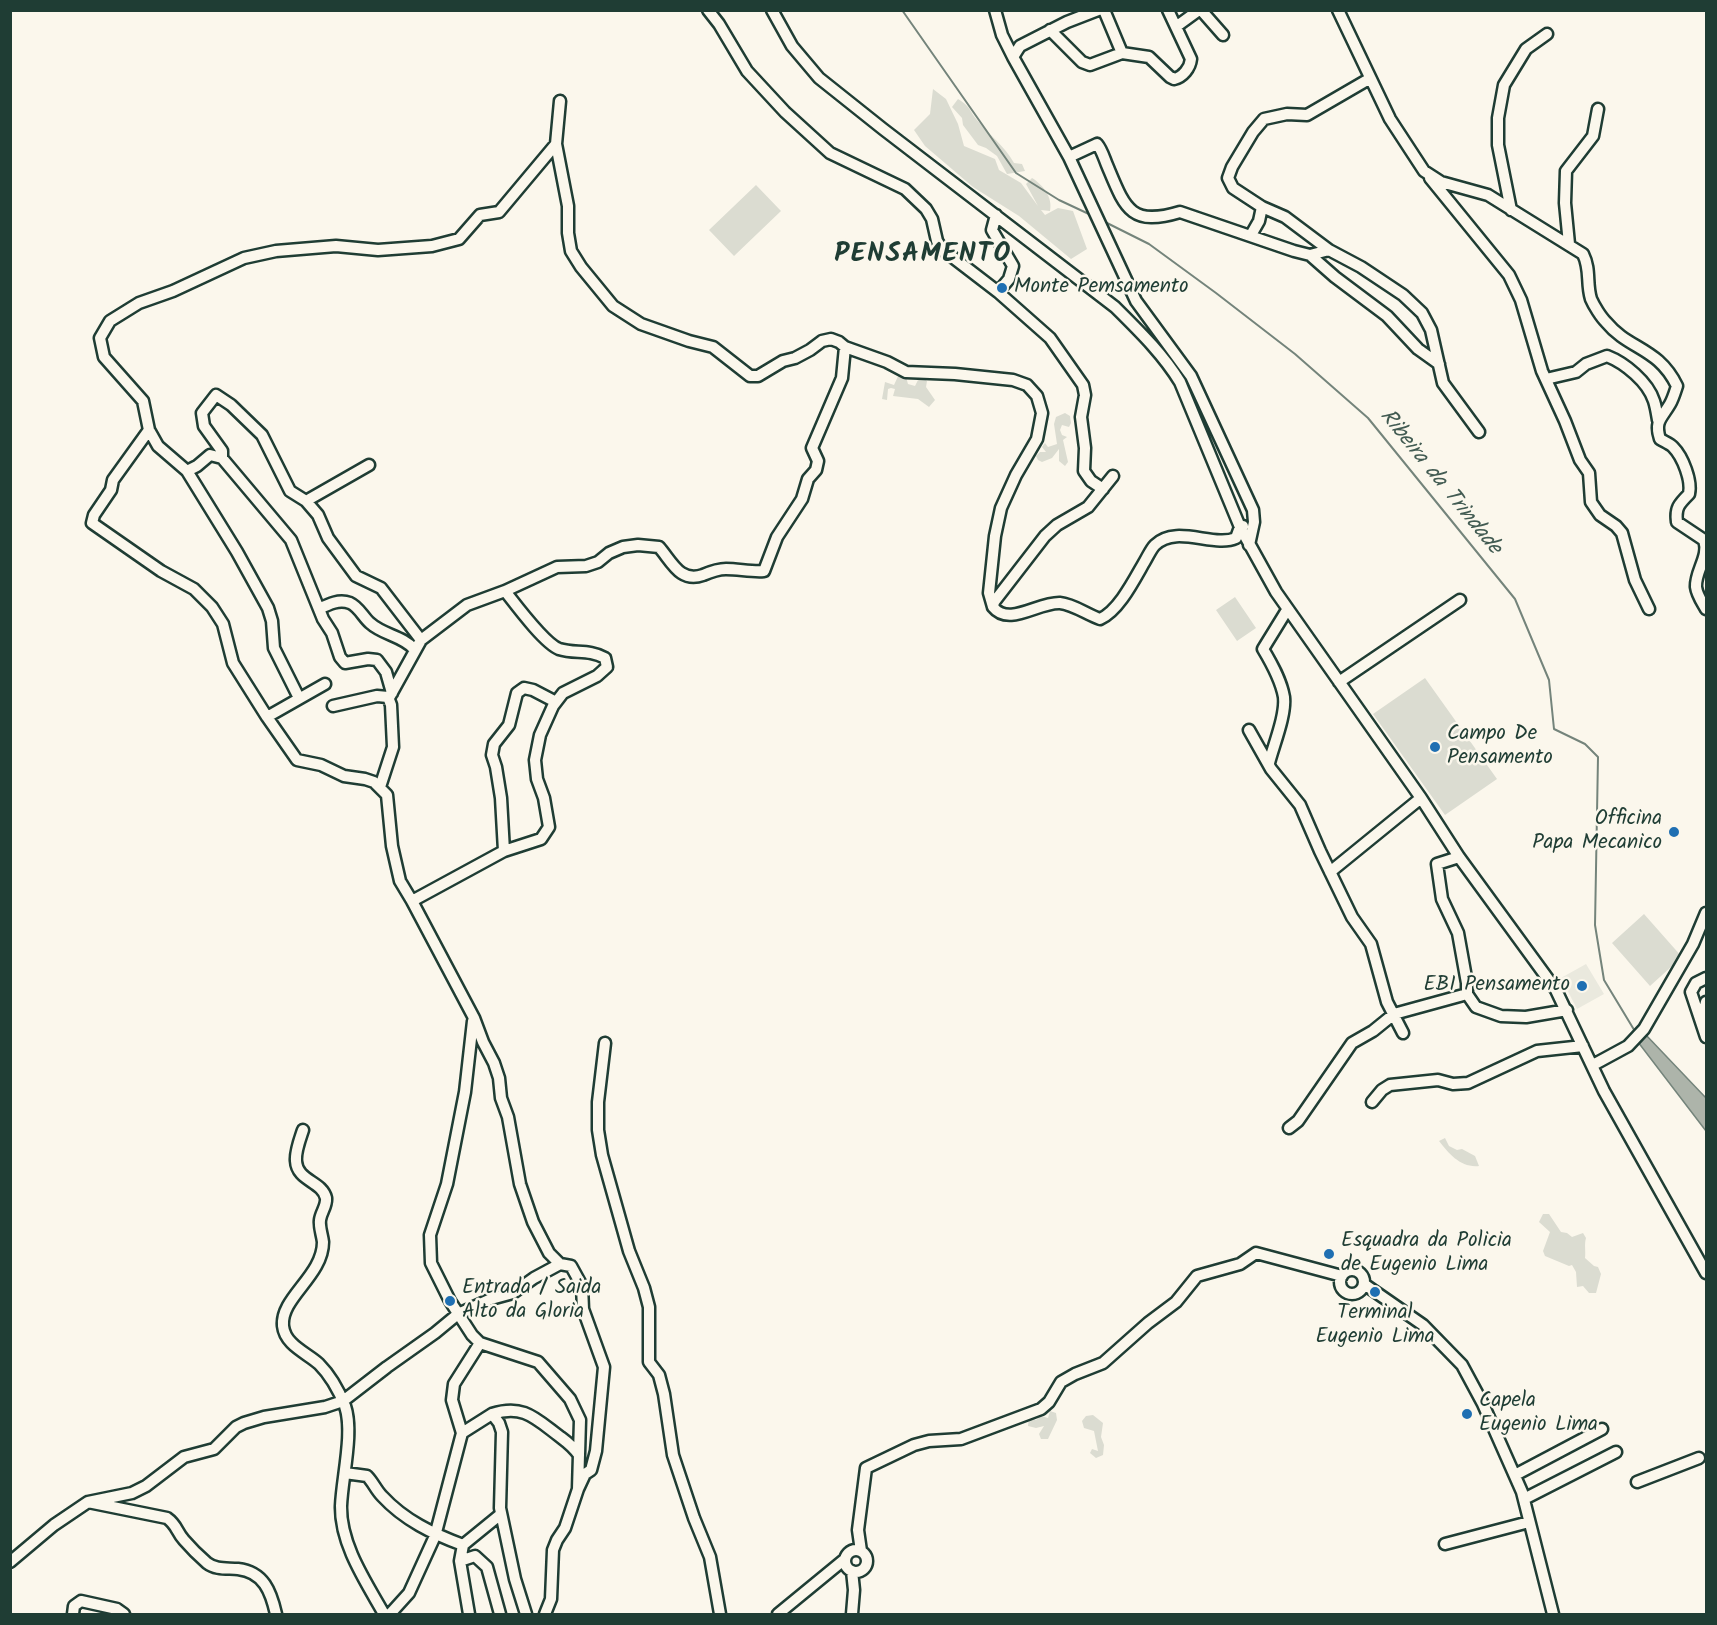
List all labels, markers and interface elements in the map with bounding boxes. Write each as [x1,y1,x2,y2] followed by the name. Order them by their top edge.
[834,240,1012,272] district label: PENSAMENTO
[1014,275,1189,301] place label: Monte Pemsamento
[995,281,1009,295] marker: Monte Pemsamento
[1372,405,1506,561] water label: Ribeira da Trindade
[1447,722,1553,772] place label: Campo De Pensamento
[1428,740,1442,754] marker: Campo De Pensamento
[1532,807,1662,857] place label: Officina Papa Mecanico
[1667,825,1681,839] marker: Officina Papa Mecanico
[1424,973,1570,999] place label: EBI Pensamento
[1575,979,1589,993] marker: EBI Pensamento
[1341,1229,1512,1279] place label: Esquadra da Policia de Eugenio Lima
[1322,1247,1336,1261] marker: Esquadra da Policia de Eugenio Lima
[462,1276,601,1326] place label: Entrada / Saida Alto da Gloria
[1368,1285,1382,1299] marker: Terminal Eugenio Lima
[443,1294,457,1308] marker: Entrada / Saida Alto da Gloria
[1316,1301,1434,1351] place label: Terminal Eugenio Lima
[1479,1389,1598,1439] place label: Capela Eugenio Lima
[1460,1407,1474,1421] marker: Capela Eugenio Lima

